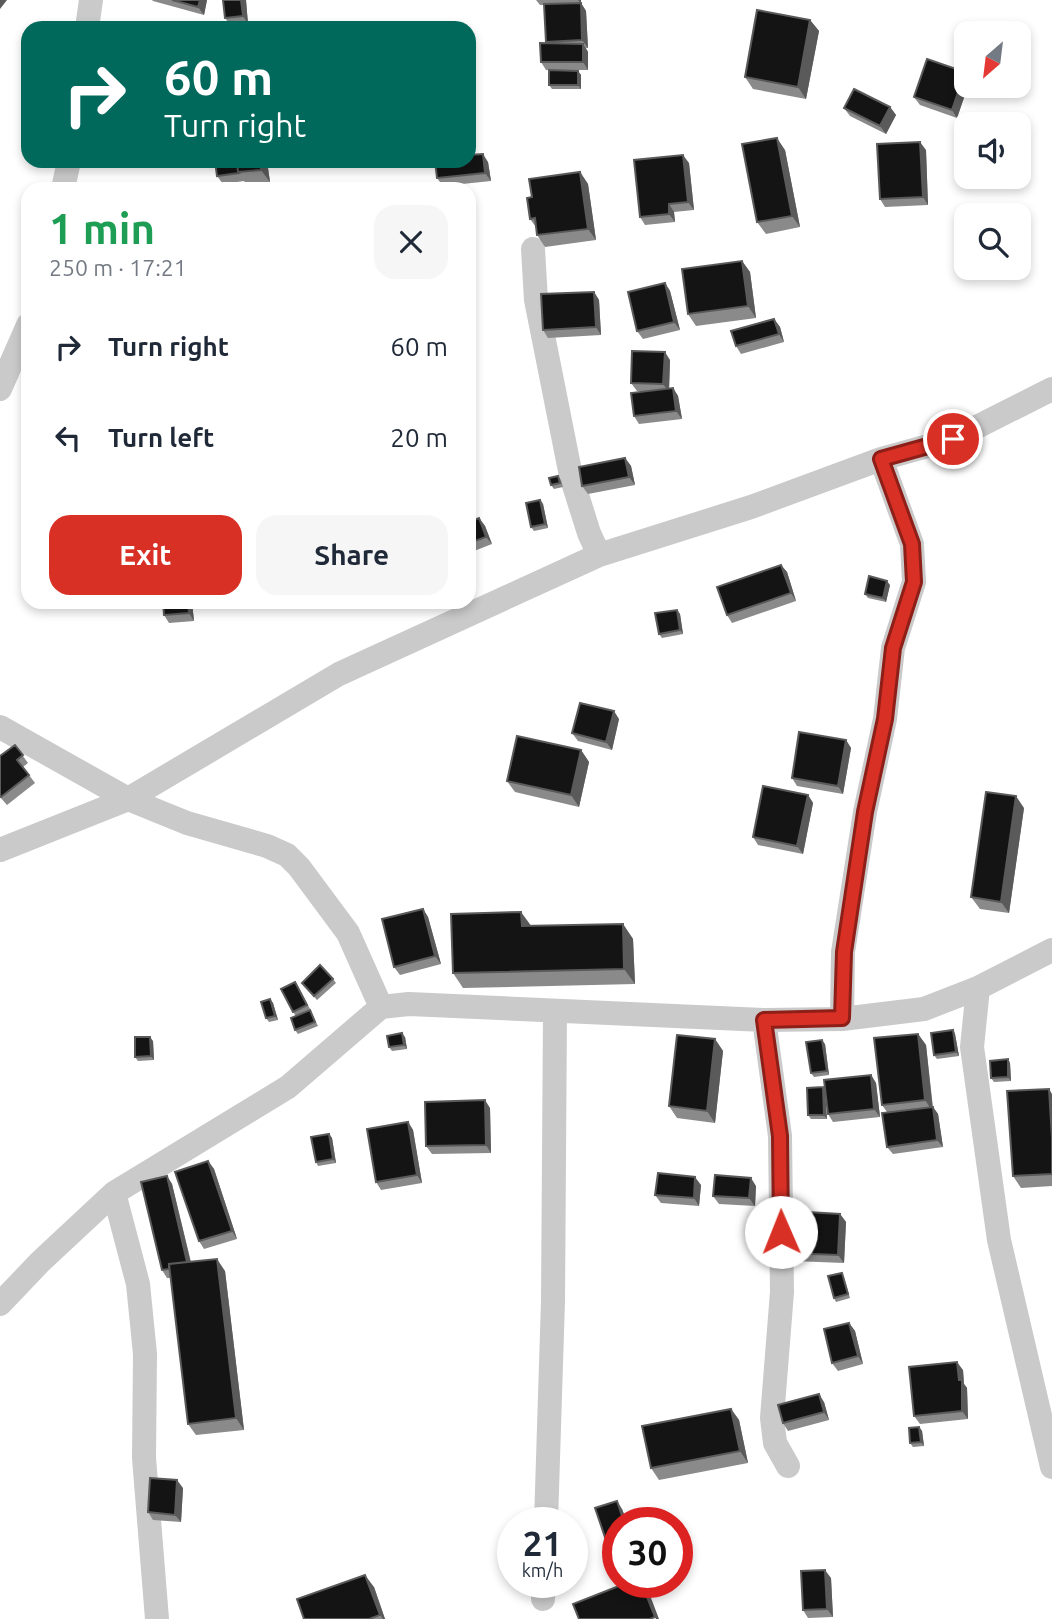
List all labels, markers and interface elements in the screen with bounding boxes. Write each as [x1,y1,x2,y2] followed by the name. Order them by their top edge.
[954,21,1031,98] north arrow
[954,21,1031,280] map controls
[49,49,140,140] icon: right
[164,49,273,104] text: 60 m
[164,107,306,143] text: Turn right
[954,112,1031,189] button: sound
[954,203,1031,280] button: search
[49,205,155,252] text: 1 min
[374,205,448,279] button: close
[49,255,187,280] text: 250 m · 17:21
[49,328,87,366] icon: right
[108,332,229,361] text: Turn right
[390,332,448,361] text: 60 m
[923,409,983,469] pin
[49,419,87,457] icon: left
[934,420,972,458] icon: arrive
[108,423,214,452] text: Turn left
[390,423,448,452] text: 20 m
[49,515,242,595] button: Exit
[256,515,448,595] button: Share
[744,1195,818,1269] position arrow
[602,1507,693,1598] speed limit sign: 30
[523,1523,562,1563] text: 21
[522,1560,563,1580] text: km/h

